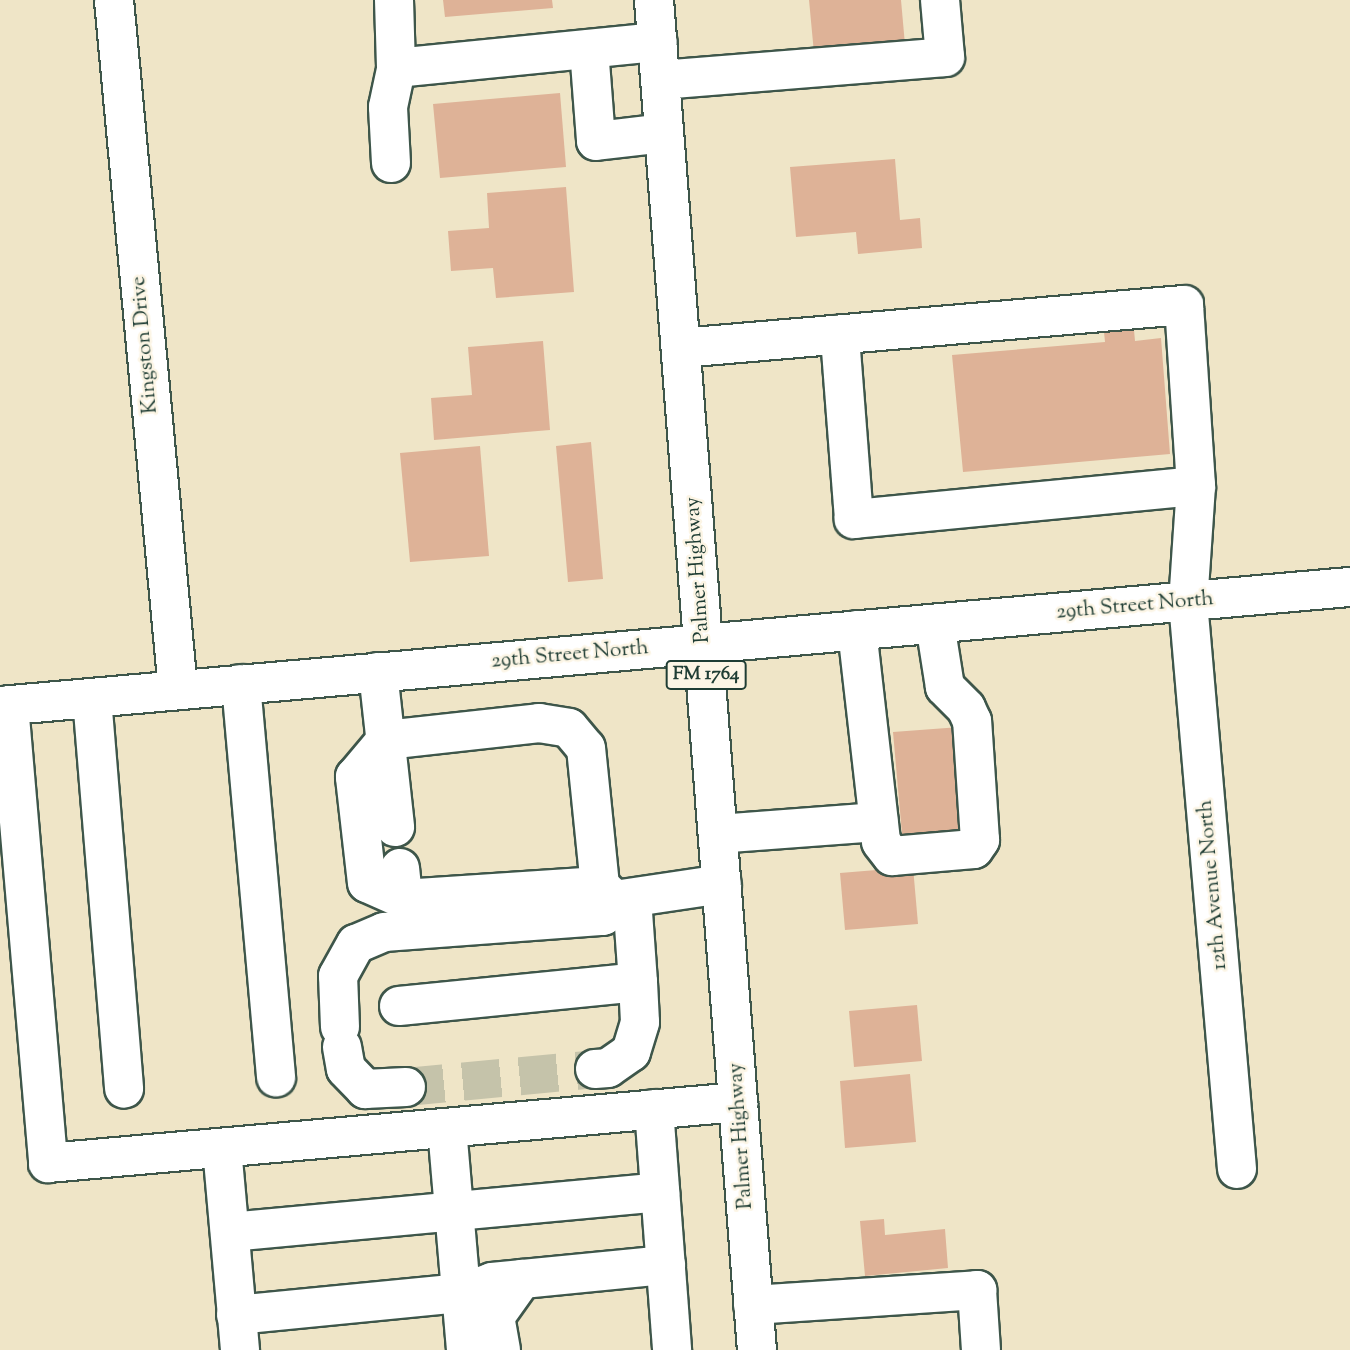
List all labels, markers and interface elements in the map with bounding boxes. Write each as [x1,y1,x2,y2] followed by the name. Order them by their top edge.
[126,275,164,415] street label: Kingston Drive
[680,496,716,644] street label: Palmer Highway
[1055,587,1215,625] street label: 29th Street North
[490,636,650,674] street label: 29th Street North
[664,660,748,690] road number: FM 1764
[1193,799,1233,971] street label: 12th Avenue North
[723,1062,759,1210] street label: Palmer Highway

